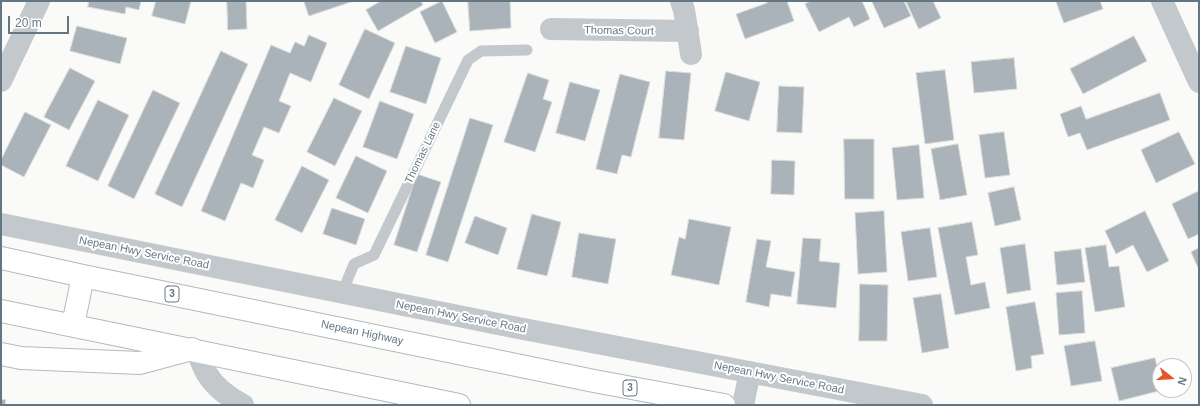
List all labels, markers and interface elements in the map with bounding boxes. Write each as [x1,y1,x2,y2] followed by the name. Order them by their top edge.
[10,8,71,34] scale bar
[15,16,42,30] text: 20 m
[584,24,654,38] street label: Thomas Court
[402,120,444,186] street label: Thomas Lane
[78,234,210,272] street label: Nepean Hwy Service Road
[165,286,179,302] road number: 3
[395,298,527,336] street label: Nepean Hwy Service Road
[320,318,404,348] street label: Nepean Highway
[1152,358,1192,398] north arrow
[713,359,845,397] street label: Nepean Hwy Service Road
[1176,376,1189,387] text: N
[623,380,637,396] road number: 3

